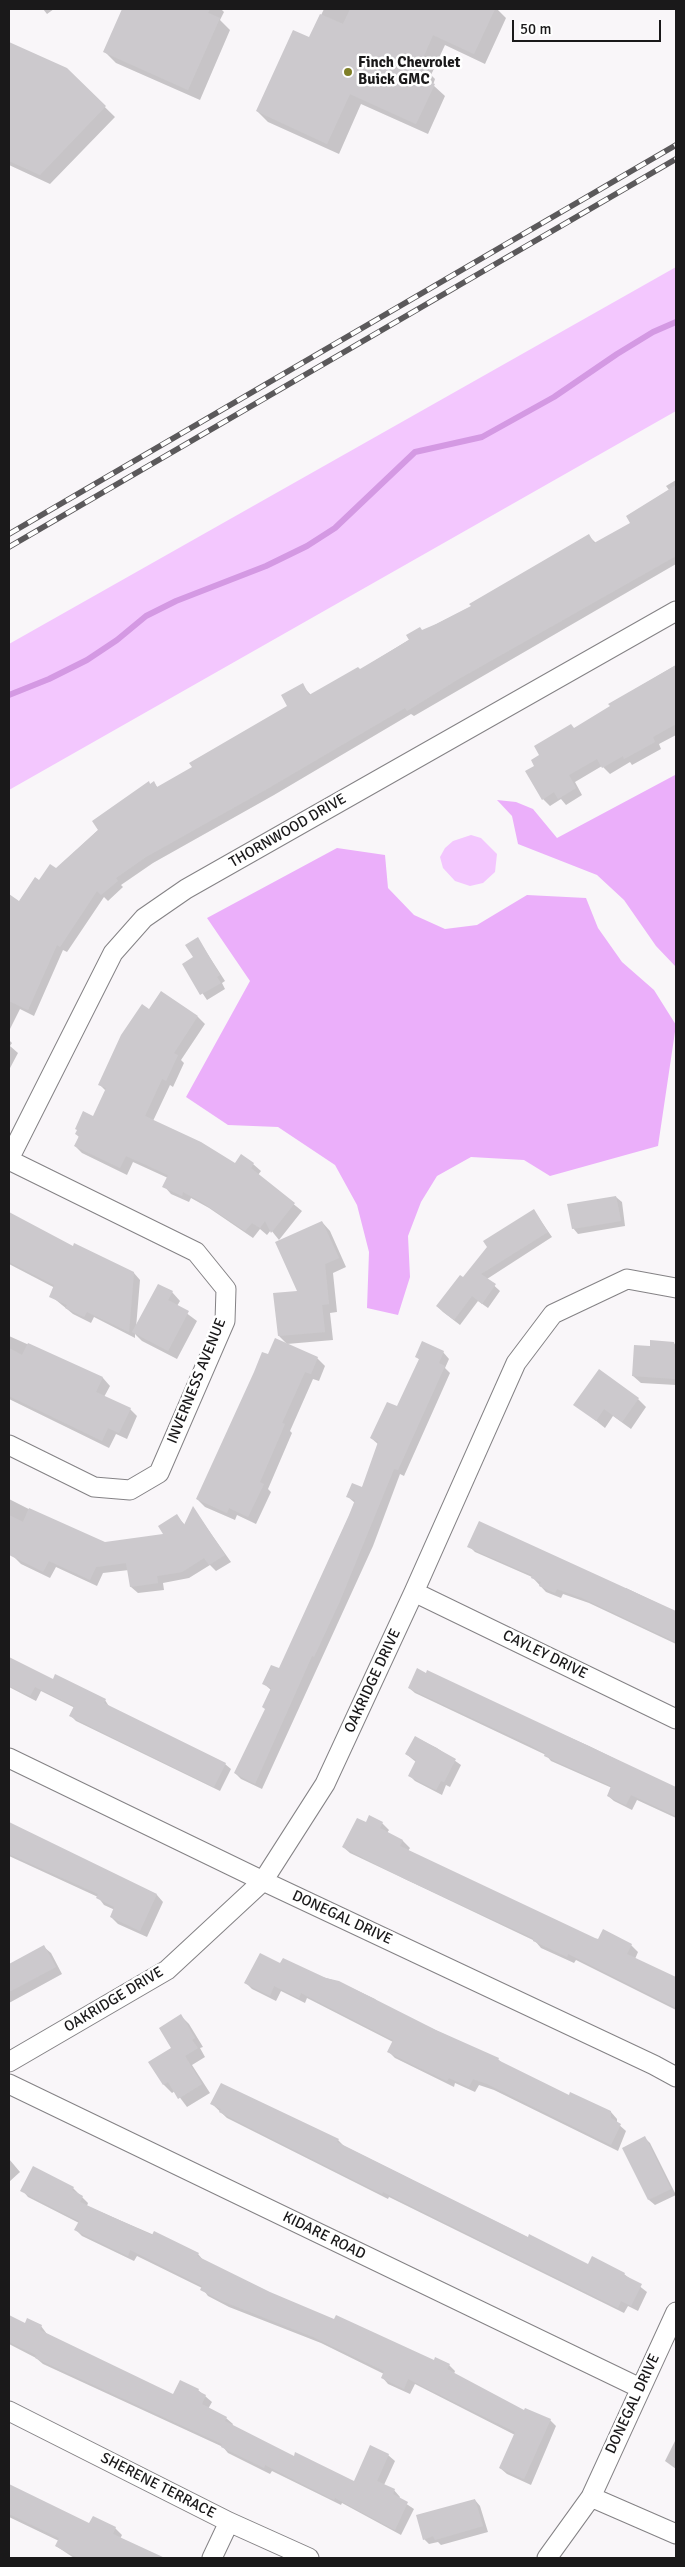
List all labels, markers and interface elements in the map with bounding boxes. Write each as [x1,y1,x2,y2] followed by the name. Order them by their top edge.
[515,10,664,42] scale bar
[520,20,551,38] text: 50 m
[358,54,460,89] place label: Finch Chevrolet Buick GMC
[342,66,354,78] marker: Finch Chevrolet Buick GMC
[226,790,350,872] street label: THORNWOOD DRIVE
[164,1316,230,1446] street label: INVERNESS AVENUE
[341,1626,405,1736] street label: OAKRIDGE DRIVE
[500,1627,590,1683] street label: CAYLEY DRIVE
[289,1887,395,1949] street label: DONEGAL DRIVE
[61,1963,167,2037] street label: OAKRIDGE DRIVE
[280,2208,368,2264] street label: KIDARE ROAD
[602,2351,664,2457] street label: DONEGAL DRIVE
[97,2449,219,2523] street label: SHERENE TERRACE

